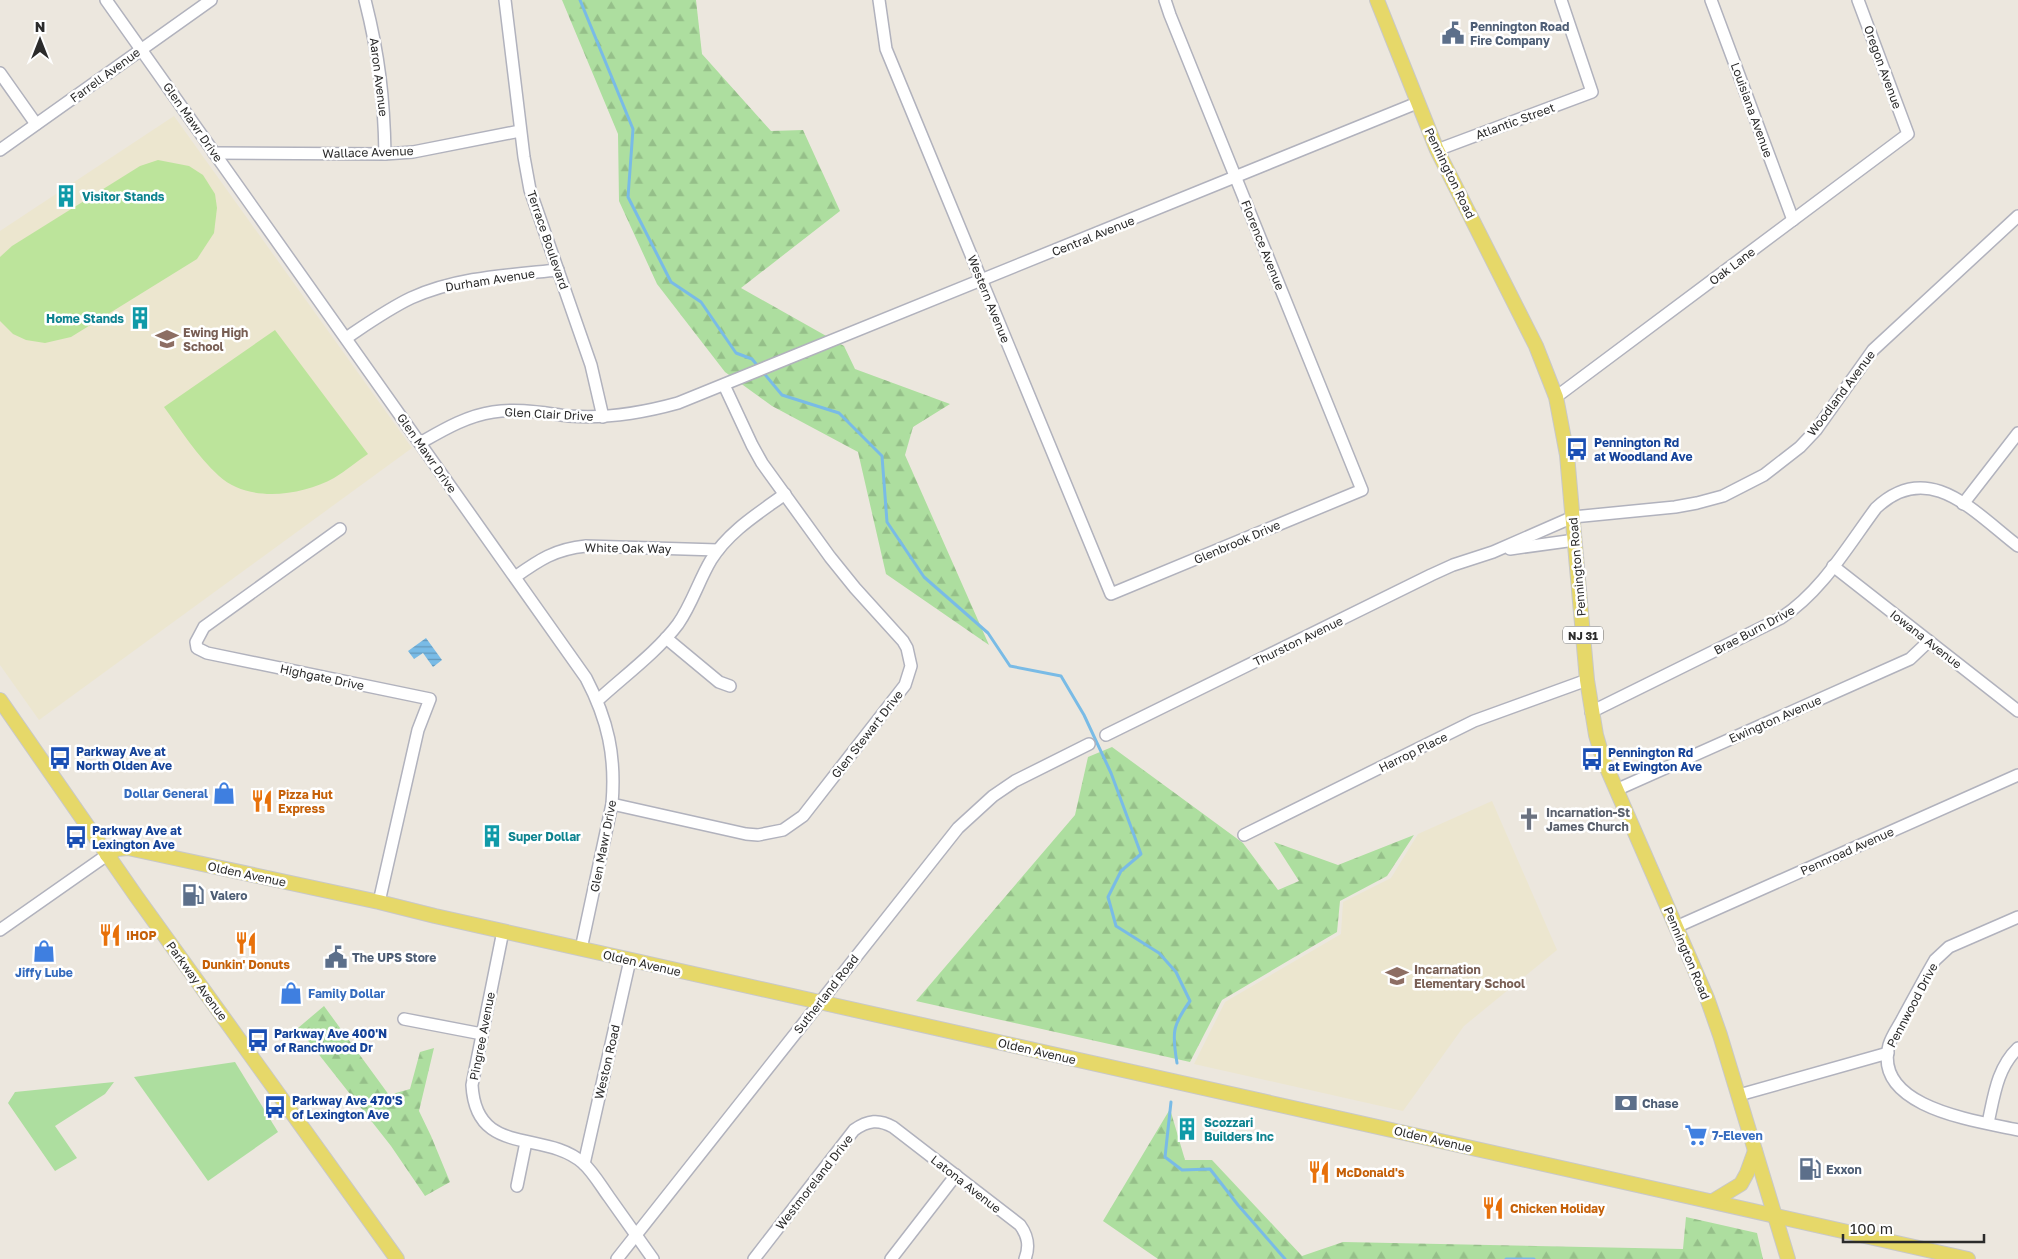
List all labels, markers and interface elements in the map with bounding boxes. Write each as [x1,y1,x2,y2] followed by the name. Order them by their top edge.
[15,15,65,65] north arrow
[35,18,45,35] text: N
[1470,19,1569,48] place label: Pennington Road Fire Company
[1440,20,1466,46] public building icon: Pennington Road Fire Company
[1861,23,1905,111] street label: Oregon Avenue
[367,37,391,117] street label: Aaron Avenue
[67,45,143,105] street label: Farrell Avenue
[1728,60,1776,160] street label: Louisiana Avenue
[160,79,226,165] street label: Glen Mawr Drive
[1473,100,1557,142] street label: Atlantic Street
[1422,125,1478,221] street label: Pennington Road
[322,143,414,161] street label: Wallace Avenue
[53,183,79,209] building icon: Visitor Stands
[524,188,572,292] street label: Terrace Boulevard
[82,189,165,204] place label: Visitor Stands
[1238,198,1288,292] street label: Florence Avenue
[1050,213,1137,259] street label: Central Avenue
[1706,244,1758,288] street label: Oak Lane
[965,253,1013,345] street label: Western Avenue
[444,266,536,294] street label: Durham Avenue
[127,305,153,331] building icon: Home Stands
[46,311,124,326] place label: Home Stands
[183,325,248,354] place label: Ewing High School
[154,326,180,352] school or university icon: Ewing High School
[1804,347,1878,439] street label: Woodland Avenue
[504,404,594,424] street label: Glen Clair Drive
[394,410,460,496] street label: Glen Mawr Drive
[1594,435,1692,464] place label: Pennington Rd at Woodland Ave
[1564,436,1590,462] bus stop icon: Pennington Rd at Woodland Ave
[1192,517,1282,567] street label: Glenbrook Drive
[1565,517,1589,617] street label: Pennington Road
[585,540,672,556] street label: White Oak Way
[1711,602,1797,658] street label: Brae Burn Drive
[1887,606,1965,672] street label: Iowana Avenue
[1251,613,1345,669] street label: Thurston Avenue
[1563,626,1603,644] road number: NJ 31
[279,661,365,693] street label: Highgate Drive
[828,687,906,781] street label: Glen Stewart Drive
[1726,692,1824,746] street label: Ewington Avenue
[1376,729,1450,775] street label: Harrop Place
[76,744,172,773] place label: Parkway Ave at North Olden Ave
[47,745,73,771] bus stop icon: Parkway Ave at North Olden Ave
[1608,745,1702,774] place label: Pennington Rd at Ewington Ave
[1579,746,1605,772] bus stop icon: Pennington Rd at Ewington Ave
[211,780,237,806] shop icon: Dollar General
[124,786,208,801] place label: Dollar General
[278,787,333,816] place label: Pizza Hut Express
[249,788,275,814] restaurant icon: Pizza Hut Express
[587,799,619,893] street label: Glen Mawr Drive
[1546,805,1630,834] place label: Incarnation-St James Church
[1516,806,1542,832] church icon: Incarnation-St James Church
[92,823,182,852] place label: Parkway Ave at Lexington Ave
[479,823,505,849] building icon: Super Dollar
[63,824,89,850] bus stop icon: Parkway Ave at Lexington Ave
[1798,824,1896,878] street label: Pennroad Avenue
[508,829,581,844] place label: Super Dollar
[206,858,288,890] street label: Olden Avenue
[180,882,206,908] fuel station icon: Valero
[210,888,247,903] place label: Valero
[1661,904,1713,1002] street label: Pennington Road
[97,922,123,948] restaurant icon: IHOP
[126,928,156,943] place label: IHOP
[233,930,259,956] restaurant icon: Dunkin' Donuts
[31,938,57,964] shop icon: Jiffy Lube
[163,938,231,1024] street label: Parkway Avenue
[323,944,349,970] public building icon: The UPS Store
[601,947,683,979] street label: Olden Avenue
[352,950,436,965] place label: The UPS Store
[790,951,862,1037] street label: Sutherland Road
[202,957,290,972] place label: Dunkin' Donuts
[1883,960,1941,1050] street label: Pennwood Drive
[1414,962,1525,991] place label: Incarnation Elementary School
[1384,963,1410,989] school or university icon: Incarnation Elementary School
[15,965,73,980] place label: Jiffy Lube
[278,980,304,1006] shop icon: Family Dollar
[308,986,385,1001] place label: Family Dollar
[466,991,498,1081] street label: Pingree Avenue
[591,1023,623,1101] street label: Weston Road
[274,1026,387,1055] place label: Parkway Ave 400'N of Ranchwood Dr
[245,1027,271,1053] bus stop icon: Parkway Ave 400'N of Ranchwood Dr
[996,1035,1078,1067] street label: Olden Avenue
[1613,1090,1639,1116] bank icon: Chase
[292,1093,403,1122] place label: Parkway Ave 470'S of Lexington Ave
[262,1094,288,1120] bus stop icon: Parkway Ave 470'S of Lexington Ave
[1642,1096,1679,1111] place label: Chase
[1204,1115,1274,1144] place label: Scozzari Builders Inc
[1174,1116,1200,1142] building icon: Scozzari Builders Inc
[1683,1122,1709,1148] supermarket icon: 7-Eleven
[1392,1123,1474,1155] street label: Olden Avenue
[1712,1128,1763,1143] place label: 7-Eleven
[772,1131,856,1233] street label: Westmoreland Drive
[928,1152,1004,1216] street label: Latona Avenue
[1797,1156,1823,1182] fuel station icon: Exxon
[1306,1159,1332,1185] restaurant icon: McDonald's
[1826,1162,1862,1177] place label: Exxon
[1336,1165,1405,1180] place label: McDonald's
[1480,1195,1506,1221] restaurant icon: Chicken Holiday
[1510,1201,1606,1216] place label: Chicken Holiday
[1843,1212,1984,1244] scale bar
[1850,1219,1893,1237] text: 100 m

